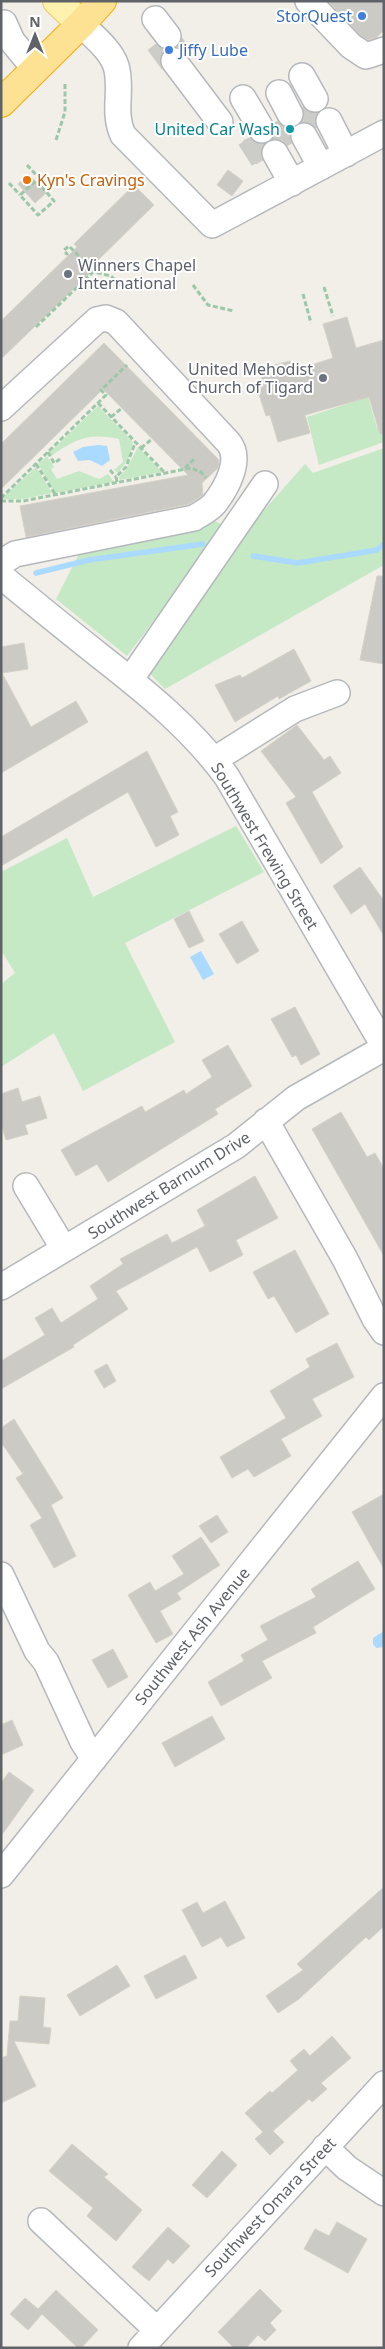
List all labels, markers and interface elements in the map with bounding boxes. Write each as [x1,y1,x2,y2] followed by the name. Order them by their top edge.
[276,5,352,27] place label: StorQuest
[10,10,60,60] north arrow
[356,10,368,22] marker: StorQuest
[29,12,41,31] text: N
[177,39,248,61] place label: Jiffy Lube
[163,44,175,56] marker: Jiffy Lube
[155,118,280,140] place label: United Car Wash
[284,123,296,135] marker: United Car Wash
[37,169,145,191] place label: Kyn's Cravings
[21,174,33,186] marker: Kyn's Cravings
[78,254,196,294] place label: Winners Chapel International
[62,268,74,280] marker: Winners Chapel International
[188,358,313,398] place label: United Mehodist Church of Tigard
[317,372,329,384] marker: United Mehodist Church of Tigard
[206,758,324,934] street label: Southwest Frewing Street
[84,1126,254,1244] street label: Southwest Barnum Drive
[130,1562,254,1710] street label: Southwest Ash Avenue
[199,2132,341,2282] street label: Southwest Omara Street

